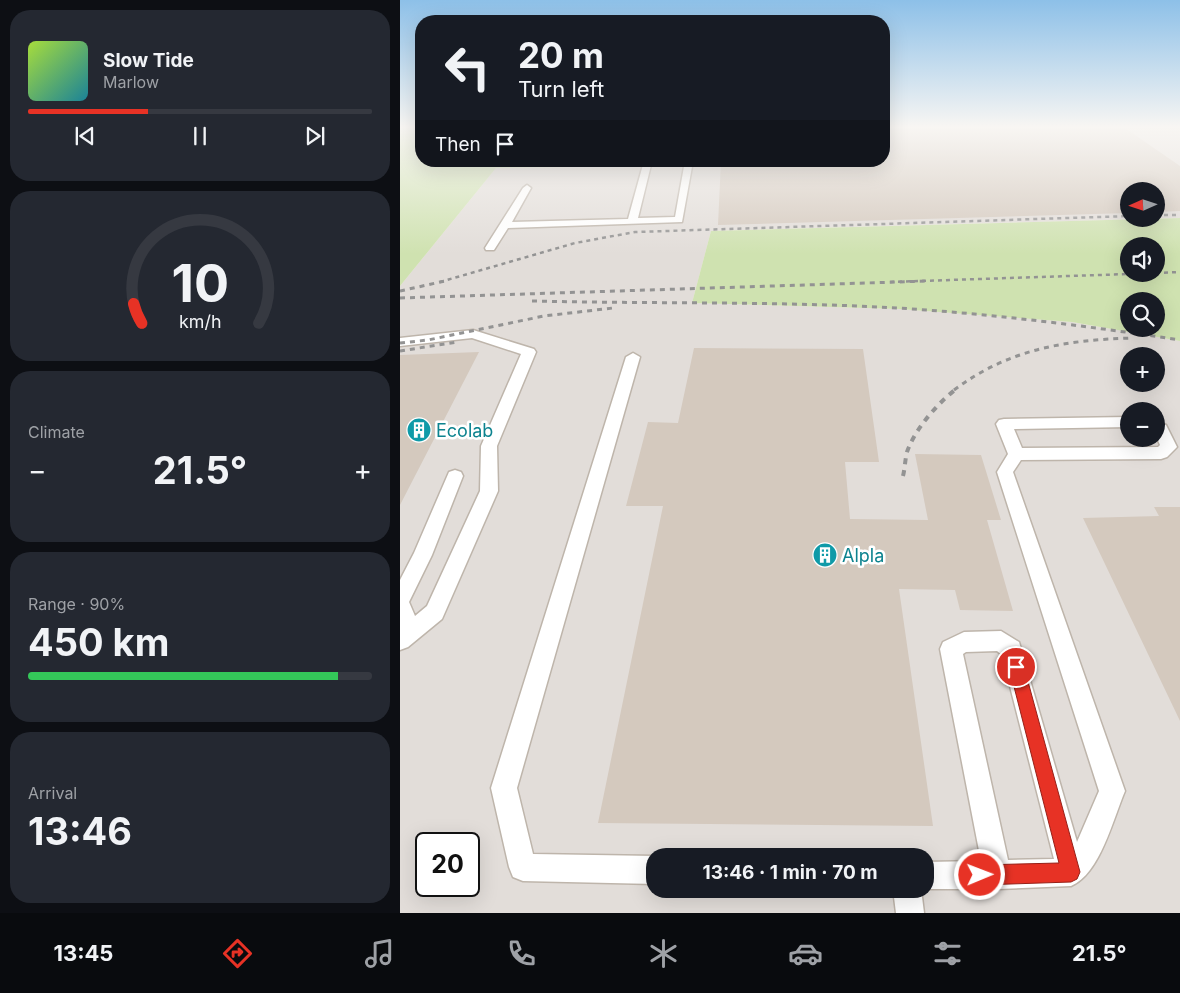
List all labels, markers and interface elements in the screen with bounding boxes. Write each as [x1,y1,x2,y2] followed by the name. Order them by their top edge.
[518,34,604,76] text: 20 m
[435,35,500,100] icon: left
[103,49,194,72] text: Slow Tide
[103,72,159,92] text: Marlow
[518,76,604,102] text: Turn left
[71,122,99,150] icon: previous
[186,122,214,150] icon: pause
[301,122,329,150] icon: next
[491,130,519,158] icon: arrive
[435,133,481,156] text: Then
[1120,182,1165,228] north arrow
[1120,182,1165,447] map controls
[1120,237,1165,282] button: sound
[171,252,229,315] text: 10
[1120,292,1165,337] button: search
[179,311,221,332] text: km/h
[1120,347,1165,392] button: +
[1120,402,1165,447] button: −
[406,417,432,443] building icon: Ecolab
[436,420,493,441] place label: Ecolab
[28,422,85,442] text: Climate
[153,447,247,493] text: 21.5°
[28,453,47,487] text: −
[353,453,372,487] text: +
[812,542,838,568] building icon: Alpla
[842,545,884,566] place label: Alpla
[28,594,125,614] text: Range · 90%
[28,619,169,665] text: 450 km
[995,646,1037,688] pin
[1002,653,1030,681] icon: arrive
[28,783,77,803] text: Arrival
[28,808,132,854] text: 13:46
[415,832,480,897] speed limit sign: 20
[953,848,1005,900] position arrow
[702,861,878,884] text: 13:46 · 1 min · 70 m
[220,936,255,971] icon: directions
[362,936,397,971] icon: music
[504,936,539,971] icon: phone
[646,936,681,971] icon: climate
[788,936,823,971] icon: car
[930,936,965,971] icon: filters
[53,940,113,966] text: 13:45
[1072,940,1127,966] text: 21.5°

